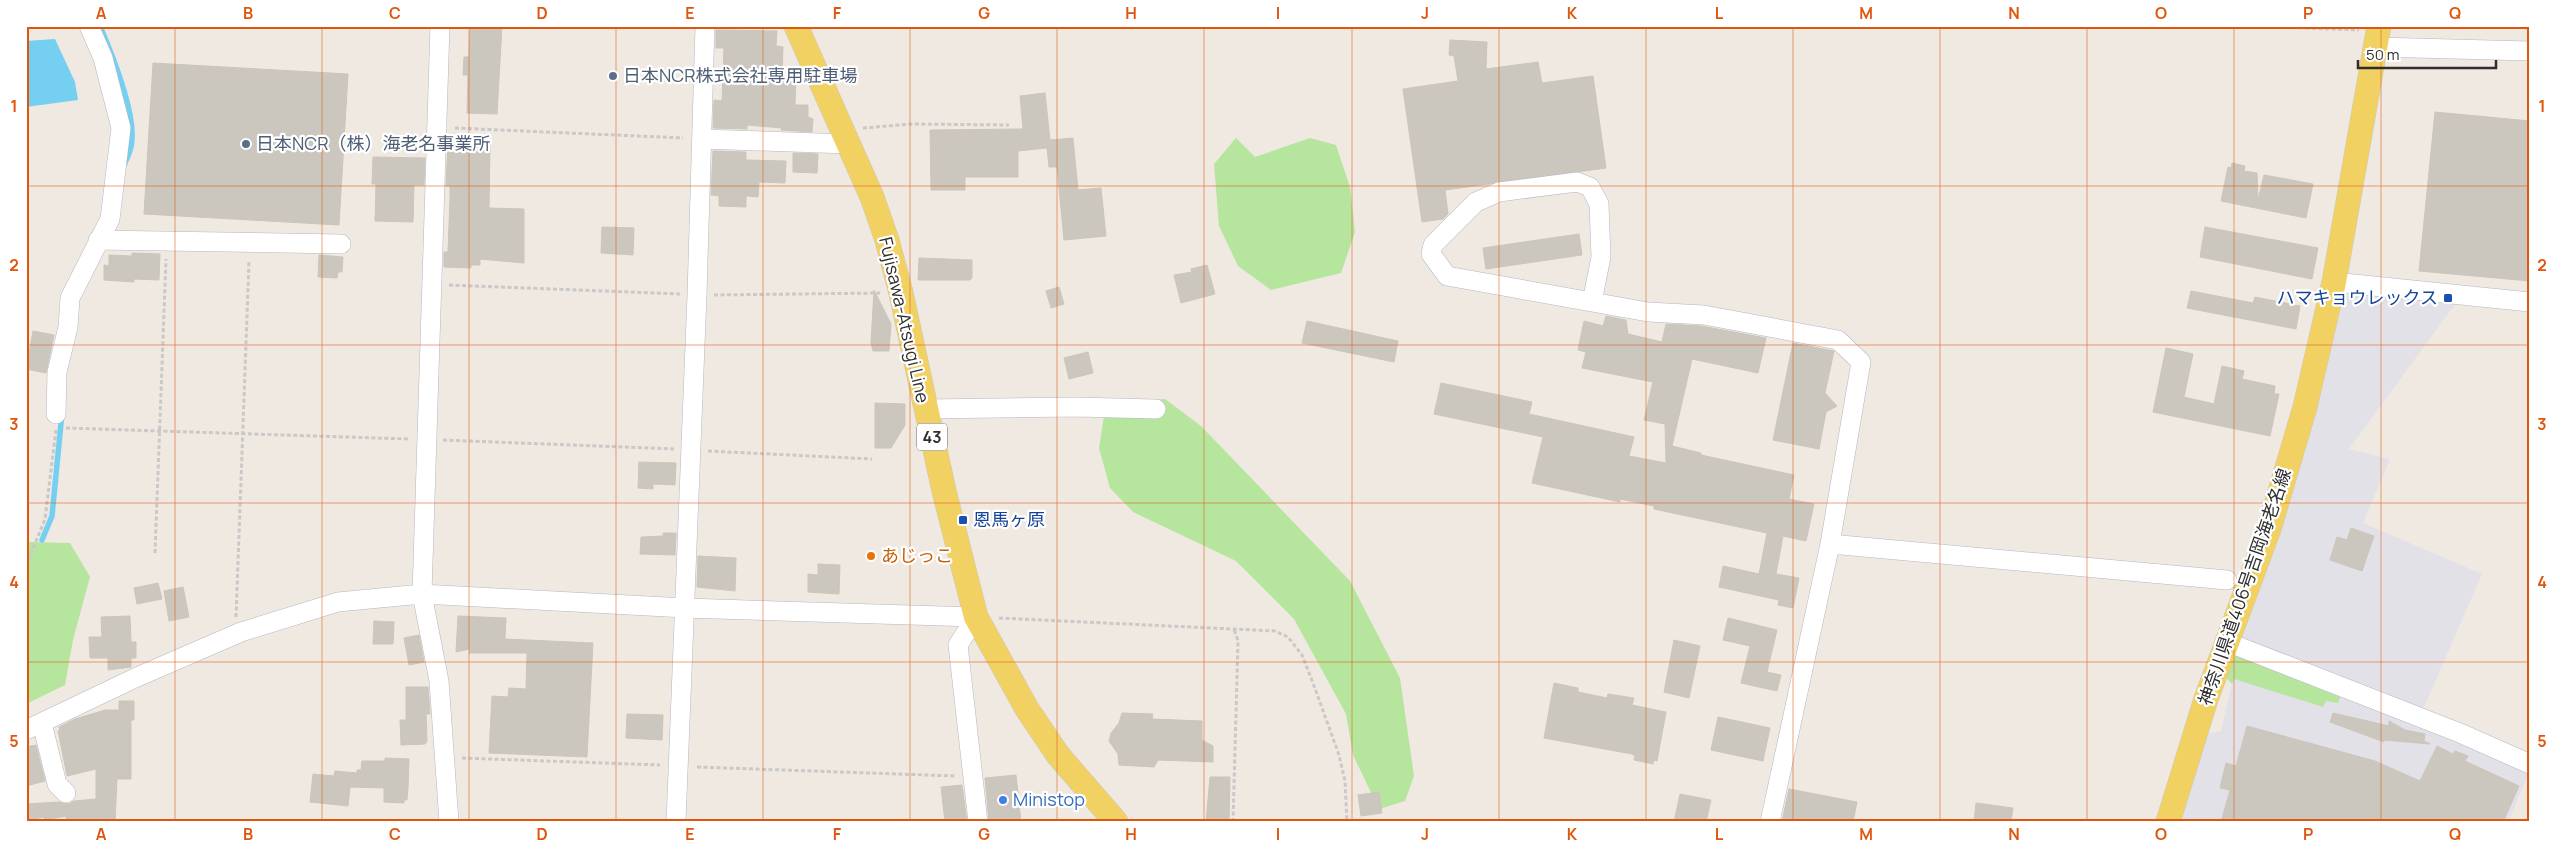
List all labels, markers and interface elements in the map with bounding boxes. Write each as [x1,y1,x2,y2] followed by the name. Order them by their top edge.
[96,2,107,24] text: A
[243,2,253,24] text: B
[389,2,401,24] text: C
[536,2,548,24] text: D
[685,2,695,24] text: E
[833,2,842,24] text: F
[978,2,990,24] text: G
[1125,2,1137,24] text: H
[1276,2,1280,24] text: I
[1421,2,1429,24] text: J
[1567,2,1578,24] text: K
[1715,2,1724,24] text: L
[1859,2,1873,24] text: M
[2008,2,2020,24] text: N
[2155,2,2167,24] text: O
[2303,2,2313,24] text: P
[2449,2,2461,24] text: Q
[2358,38,2496,70] scale bar
[2366,44,2400,65] text: 50 m
[623,63,858,87] place label: 日本NCR株式会社専用駐車場
[607,70,619,82] marker: 日本NCR株式会社専用駐車場
[10,95,18,117] text: 1
[2538,95,2546,117] text: 1
[256,131,491,155] place label: 日本NCR（株）海老名事業所
[240,138,252,150] marker: 日本NCR（株）海老名事業所
[874,235,936,405] street label: Fujisawa-Atsugi Line
[9,254,19,276] text: 2
[2537,254,2547,276] text: 2
[2277,285,2438,309] place label: ハマキョウレックス
[2442,292,2454,304] marker: ハマキョウレックス
[9,413,19,435] text: 3
[2537,413,2547,435] text: 3
[917,424,947,451] road number: 43
[2192,465,2296,708] street label: 神奈川県道406号吉岡海老名線
[973,507,1045,531] place label: 恩馬ヶ原
[957,514,969,526] marker: 恩馬ヶ原
[881,543,953,567] place label: あじっこ
[865,550,877,562] marker: あじっこ
[9,571,19,593] text: 4
[2537,571,2547,593] text: 4
[9,730,19,752] text: 5
[2537,730,2547,752] text: 5
[1013,787,1085,811] place label: Ministop
[997,794,1009,806] marker: Ministop
[96,823,107,845] text: A
[243,823,253,845] text: B
[389,823,401,845] text: C
[536,823,548,845] text: D
[685,823,695,845] text: E
[833,823,842,845] text: F
[978,823,990,845] text: G
[1125,823,1137,845] text: H
[1276,823,1280,845] text: I
[1421,823,1429,845] text: J
[1567,823,1578,845] text: K
[1715,823,1724,845] text: L
[1859,823,1873,845] text: M
[2008,823,2020,845] text: N
[2155,823,2167,845] text: O
[2303,823,2313,845] text: P
[2449,823,2461,845] text: Q

